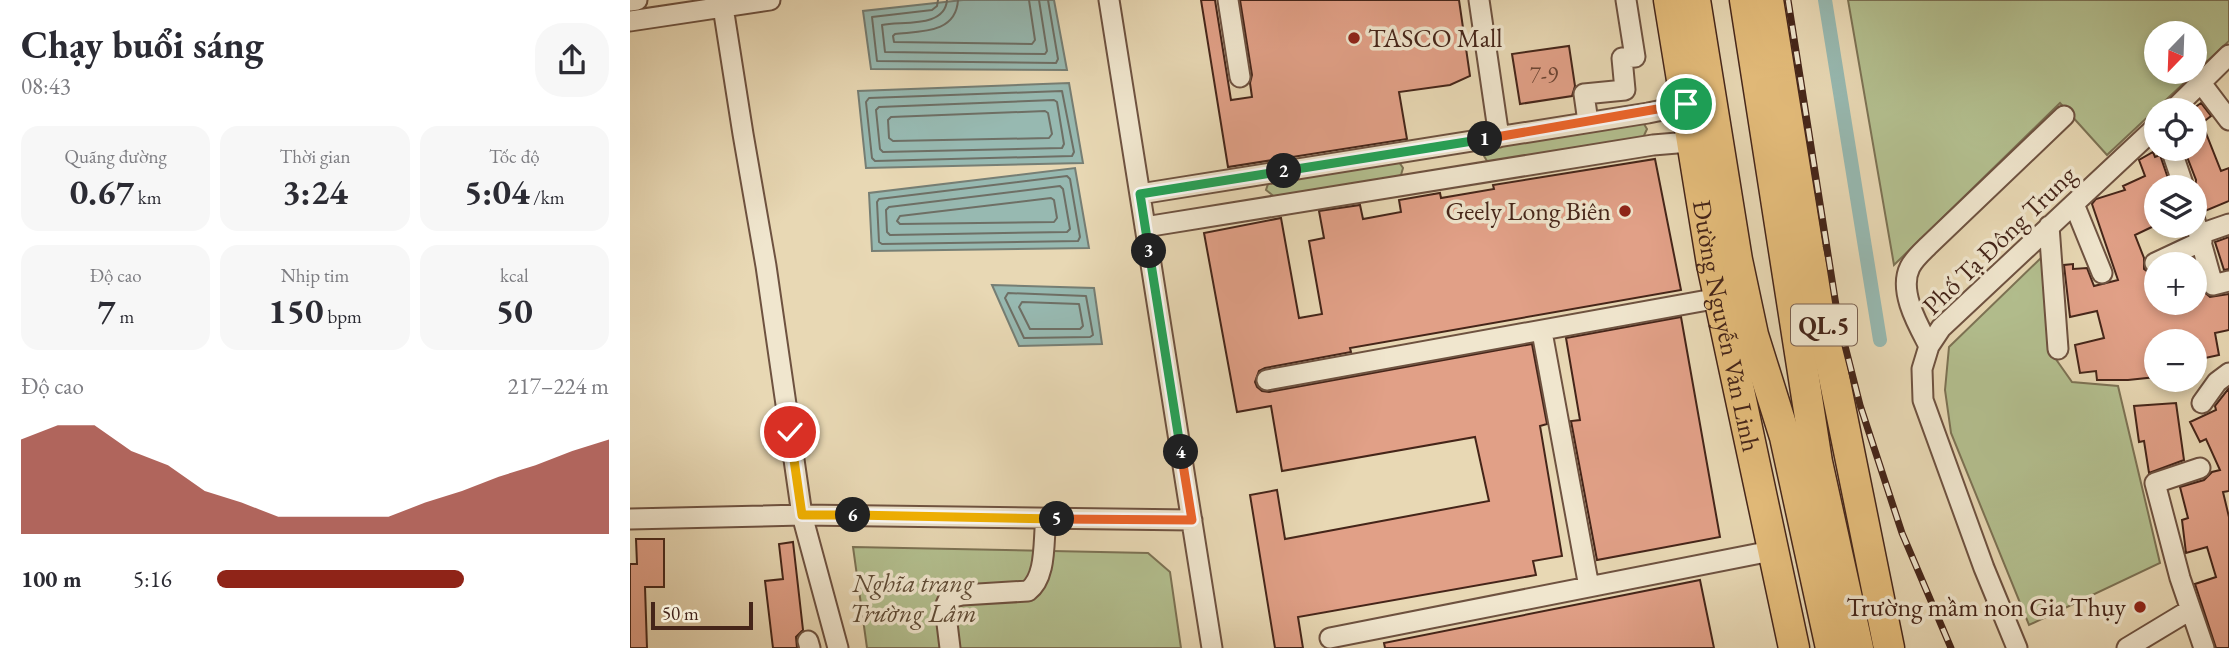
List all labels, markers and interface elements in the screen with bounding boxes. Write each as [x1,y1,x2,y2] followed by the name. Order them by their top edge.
[21,20,264,69] text: Chạy buổi sáng
[1368,21,1503,55] place label: TASCO Mall
[2144,21,2207,84] north arrow
[2144,21,2207,392] map controls
[535,23,609,97] button: share
[1346,30,1362,46] marker: TASCO Mall
[1530,60,1558,90] house number: 7-9
[21,71,71,101] text: 08:43
[1656,74,1716,134] pin
[1667,85,1705,123] icon: arrive
[2144,98,2207,161] button: locate
[1468,122,1502,156] pin: 1
[1479,126,1490,151] text: 1
[64,144,167,169] text: Quãng đường
[279,144,351,169] text: Thời gian
[489,144,540,169] text: Tốc độ
[1266,154,1302,188] pin: 2
[1915,157,2084,322] street label: Phố Tạ Đông Trung
[1278,158,1289,183] text: 2
[70,169,134,214] text: 0.67
[282,169,348,214] text: 3:24
[464,169,529,214] text: 5:04
[2144,175,2207,238] button: layers
[134,185,162,210] text: km
[529,185,565,210] text: /km
[1445,194,1611,228] place label: Geely Long Biên
[1685,198,1769,455] street label: Đường Nguyễn Văn Linh
[1617,203,1633,219] marker: Geely Long Biên
[1132,233,1166,268] pin: 3
[1143,238,1154,263] text: 3
[2144,252,2207,315] button: +
[90,263,142,288] text: Độ cao
[281,263,349,288] text: Nhịp tim
[500,263,529,288] text: kcal
[97,288,116,333] text: 7
[268,288,324,333] text: 150
[496,288,533,333] text: 50
[116,304,134,329] text: m
[324,304,362,329] text: bpm
[1791,304,1857,346] road number: QL.5
[2144,329,2207,392] button: −
[21,371,84,401] text: Độ cao
[508,371,609,401] text: 217–224 m
[760,402,820,462] pin
[771,413,809,451] icon: check
[1164,434,1198,470] pin: 4
[1175,439,1186,464] text: 4
[836,498,871,532] pin: 6
[847,502,858,527] text: 6
[1040,502,1074,536] pin: 5
[1051,506,1062,531] text: 5
[21,564,82,594] text: 100 m
[133,564,172,594] text: 5:16
[850,566,976,630] park label: Nghĩa trang Trường Lâm
[1846,590,2127,624] place label: Trường mầm non Gia Thụy
[651,599,752,631] scale bar
[2132,599,2148,615] marker: Trường mầm non Gia Thụy
[662,601,699,626] text: 50 m

